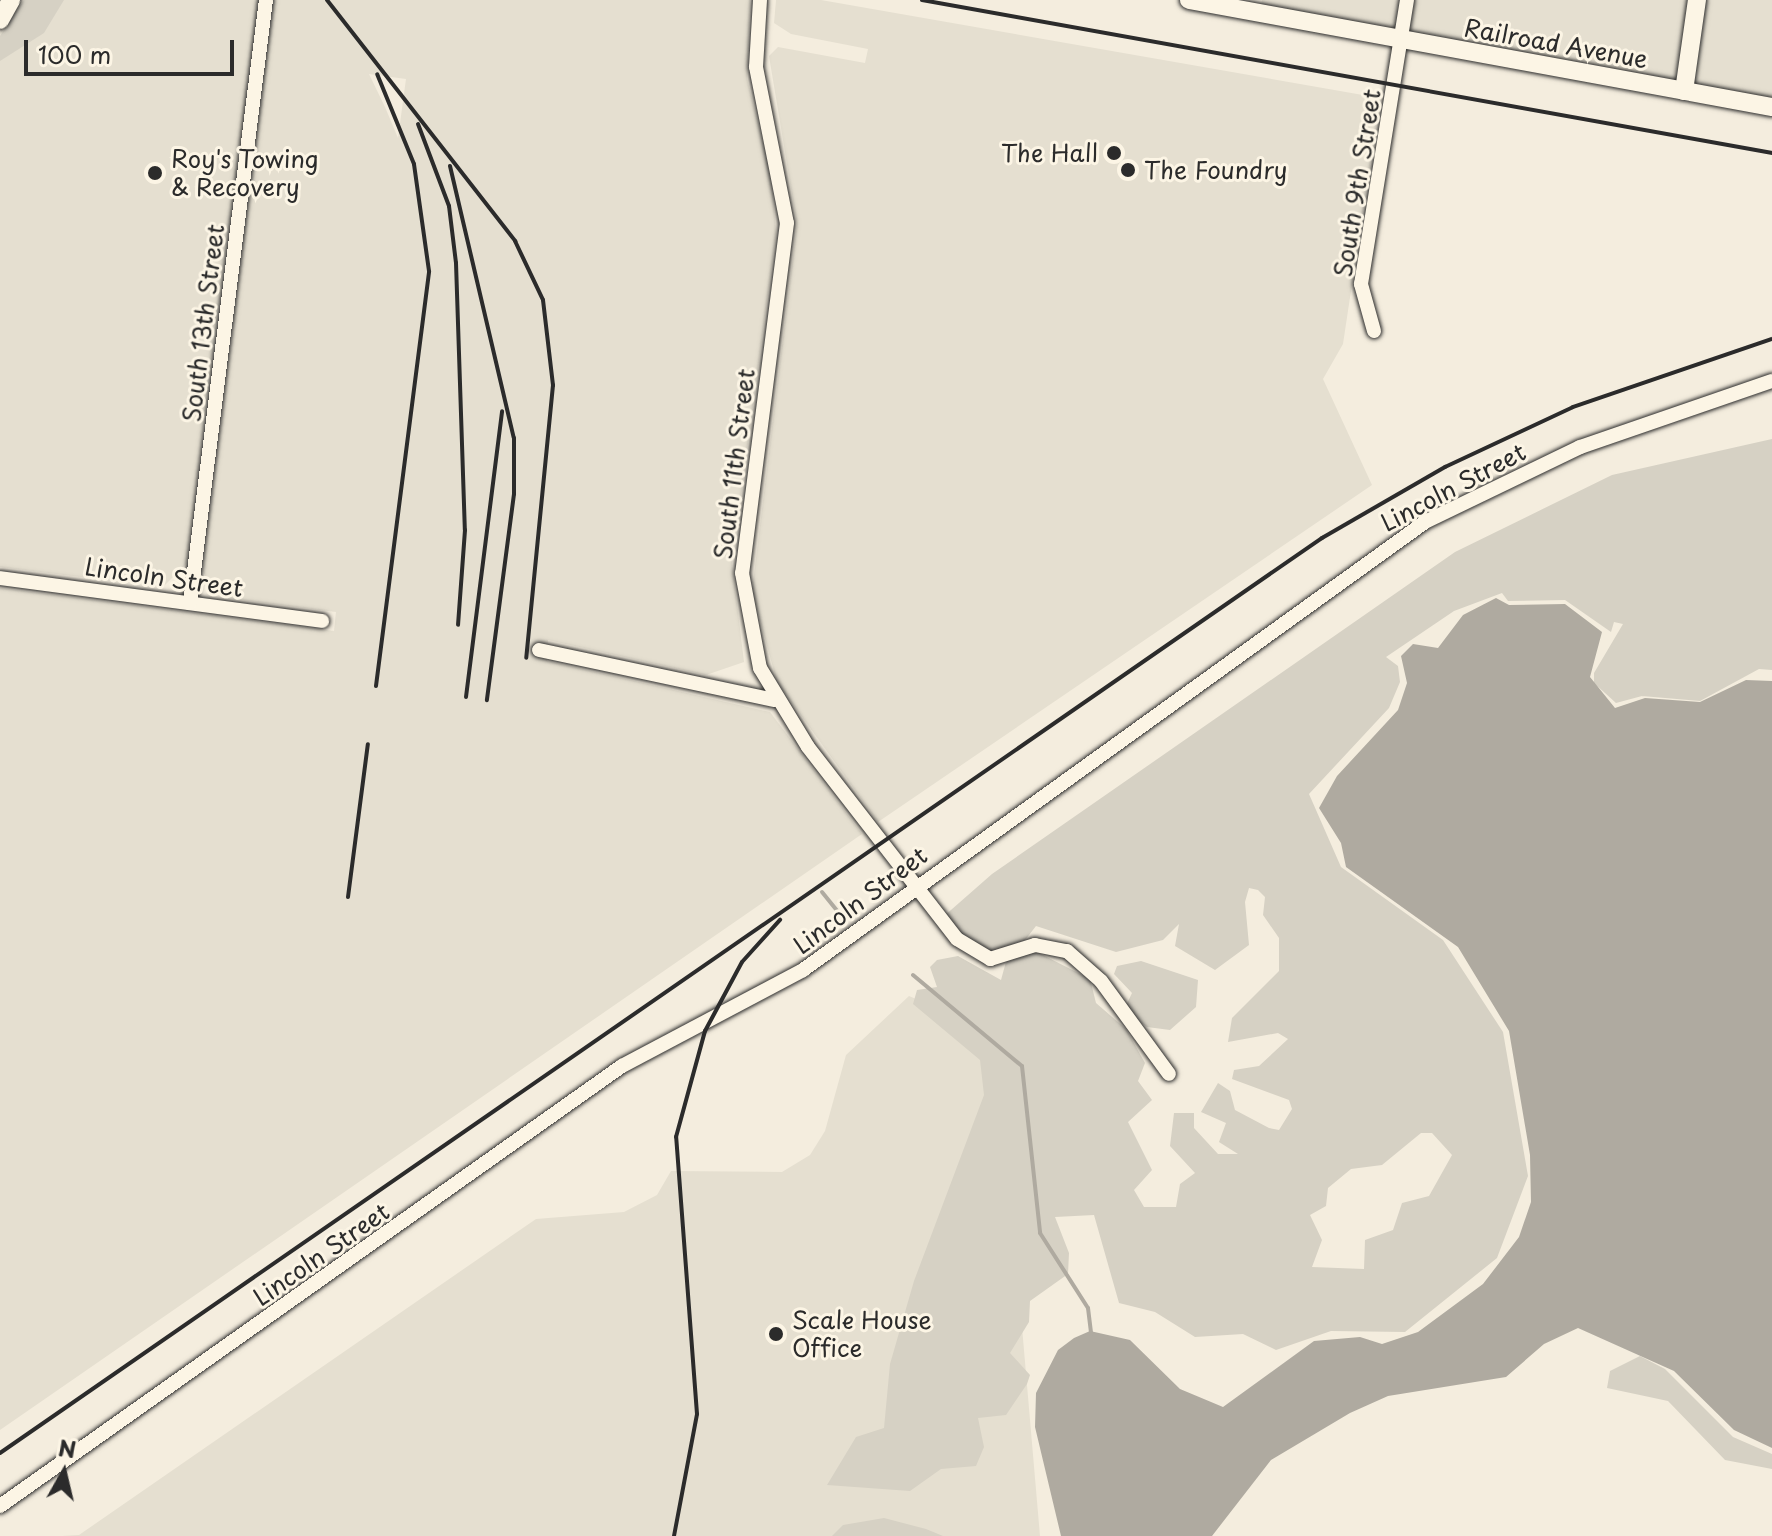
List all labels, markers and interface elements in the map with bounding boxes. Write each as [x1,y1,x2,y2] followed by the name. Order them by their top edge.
[1462,13,1650,73] street label: Railroad Avenue
[28,24,238,74] scale bar
[38,36,111,72] text: 100 m
[1328,86,1386,280] street label: South 9th Street
[1000,139,1098,167] place label: The Hall
[1105,144,1123,162] marker: The Hall
[171,145,320,201] place label: Roy's Towing & Recovery
[1144,156,1288,184] place label: The Foundry
[1119,161,1137,179] marker: The Foundry
[146,164,164,182] marker: Roy's Towing & Recovery
[176,221,230,425] street label: South 13th Street
[708,364,760,564] street label: South 11th Street
[1376,437,1530,537] street label: Lincoln Street
[83,552,245,602] street label: Lincoln Street
[788,841,932,959] street label: Lincoln Street
[247,1196,395,1312] street label: Lincoln Street
[792,1306,933,1362] place label: Scale House Office
[767,1325,785,1343] marker: Scale House Office
[56,1430,78,1465] text: N
[24,1432,104,1512] north arrow

